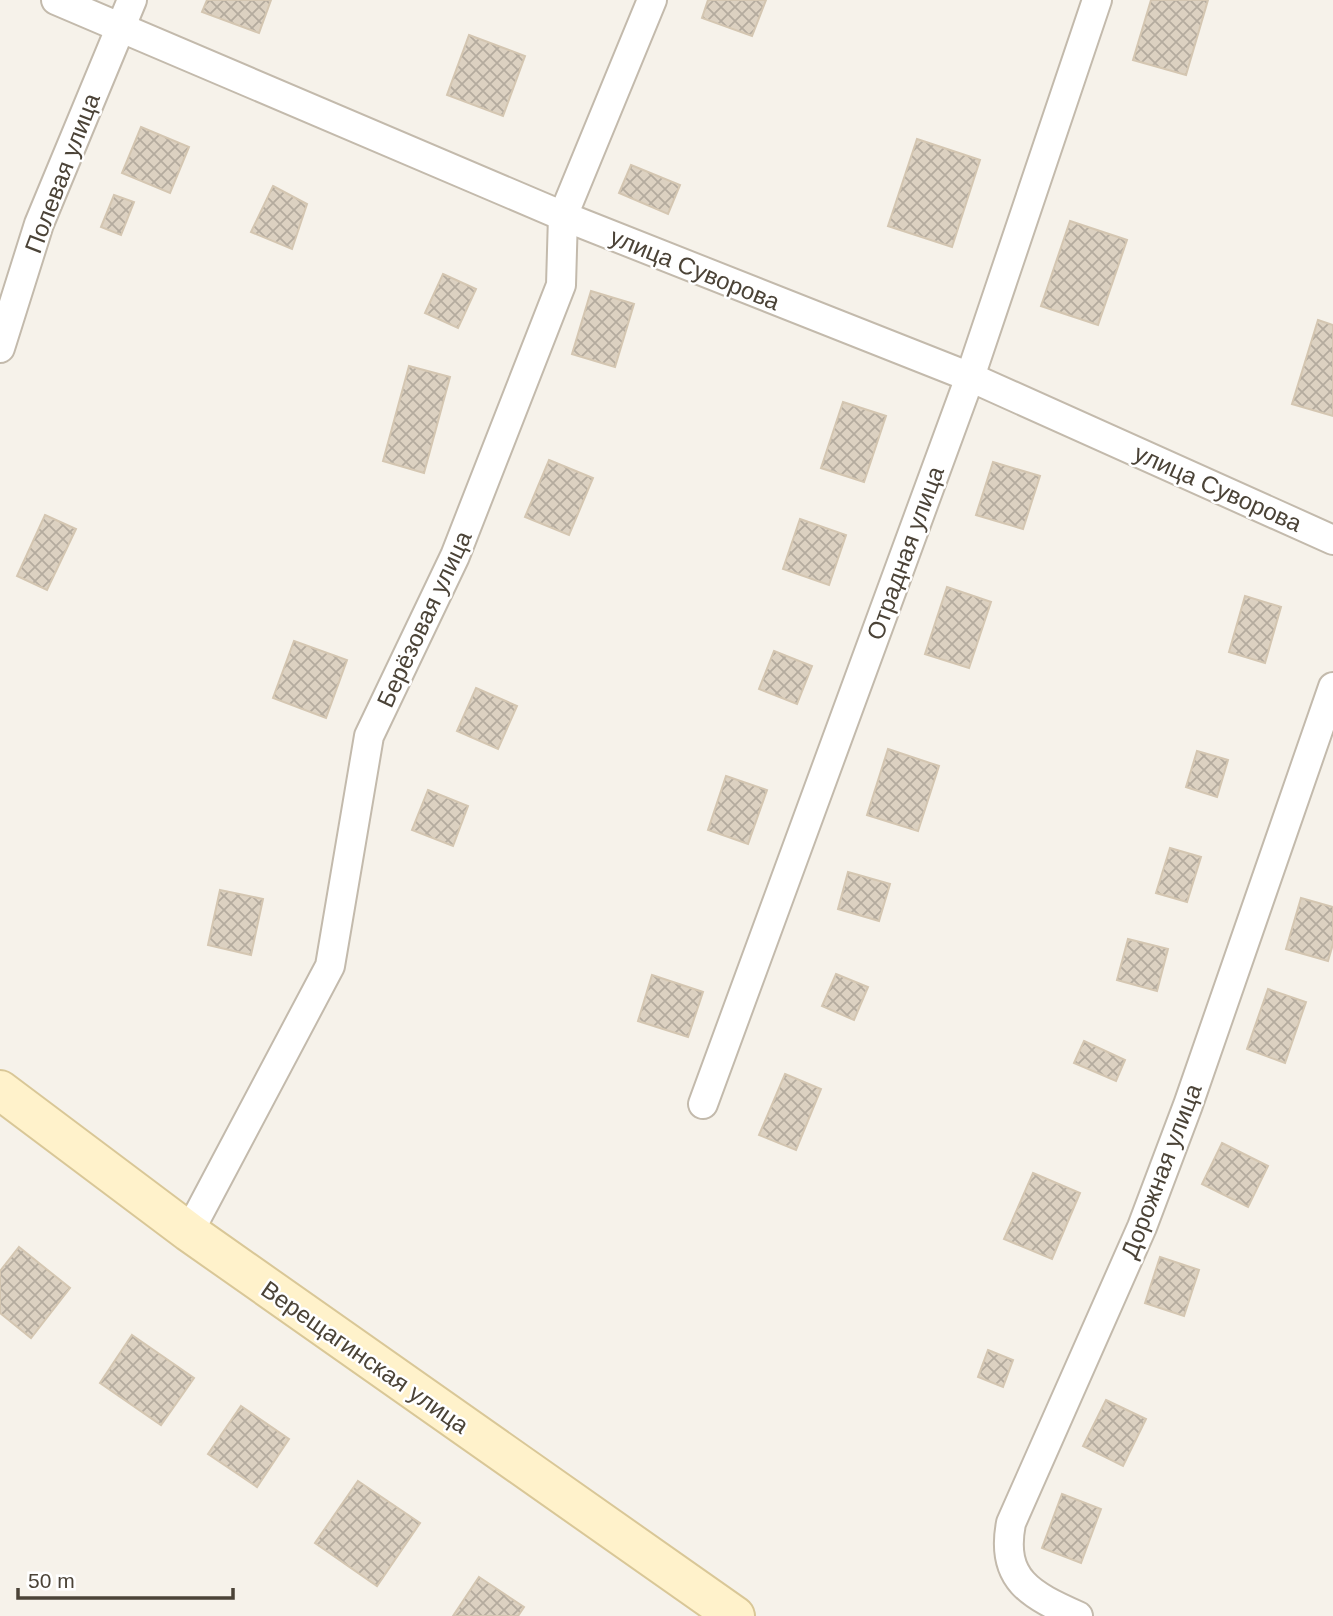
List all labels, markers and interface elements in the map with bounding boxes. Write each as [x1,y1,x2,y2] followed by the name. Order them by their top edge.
[19,89,105,257] street label: Полевая улица
[606,223,784,316] street label: улица Суворова
[1130,439,1306,537] street label: улица Суворова
[861,462,949,643] street label: Отрадная улица
[371,526,477,711] street label: Берёзовая улица
[1115,1079,1207,1262] street label: Дорожная улица
[256,1275,474,1439] street label: Верещагинская улица
[18,1556,233,1600] scale bar
[28,1569,75,1592] text: 50 m

